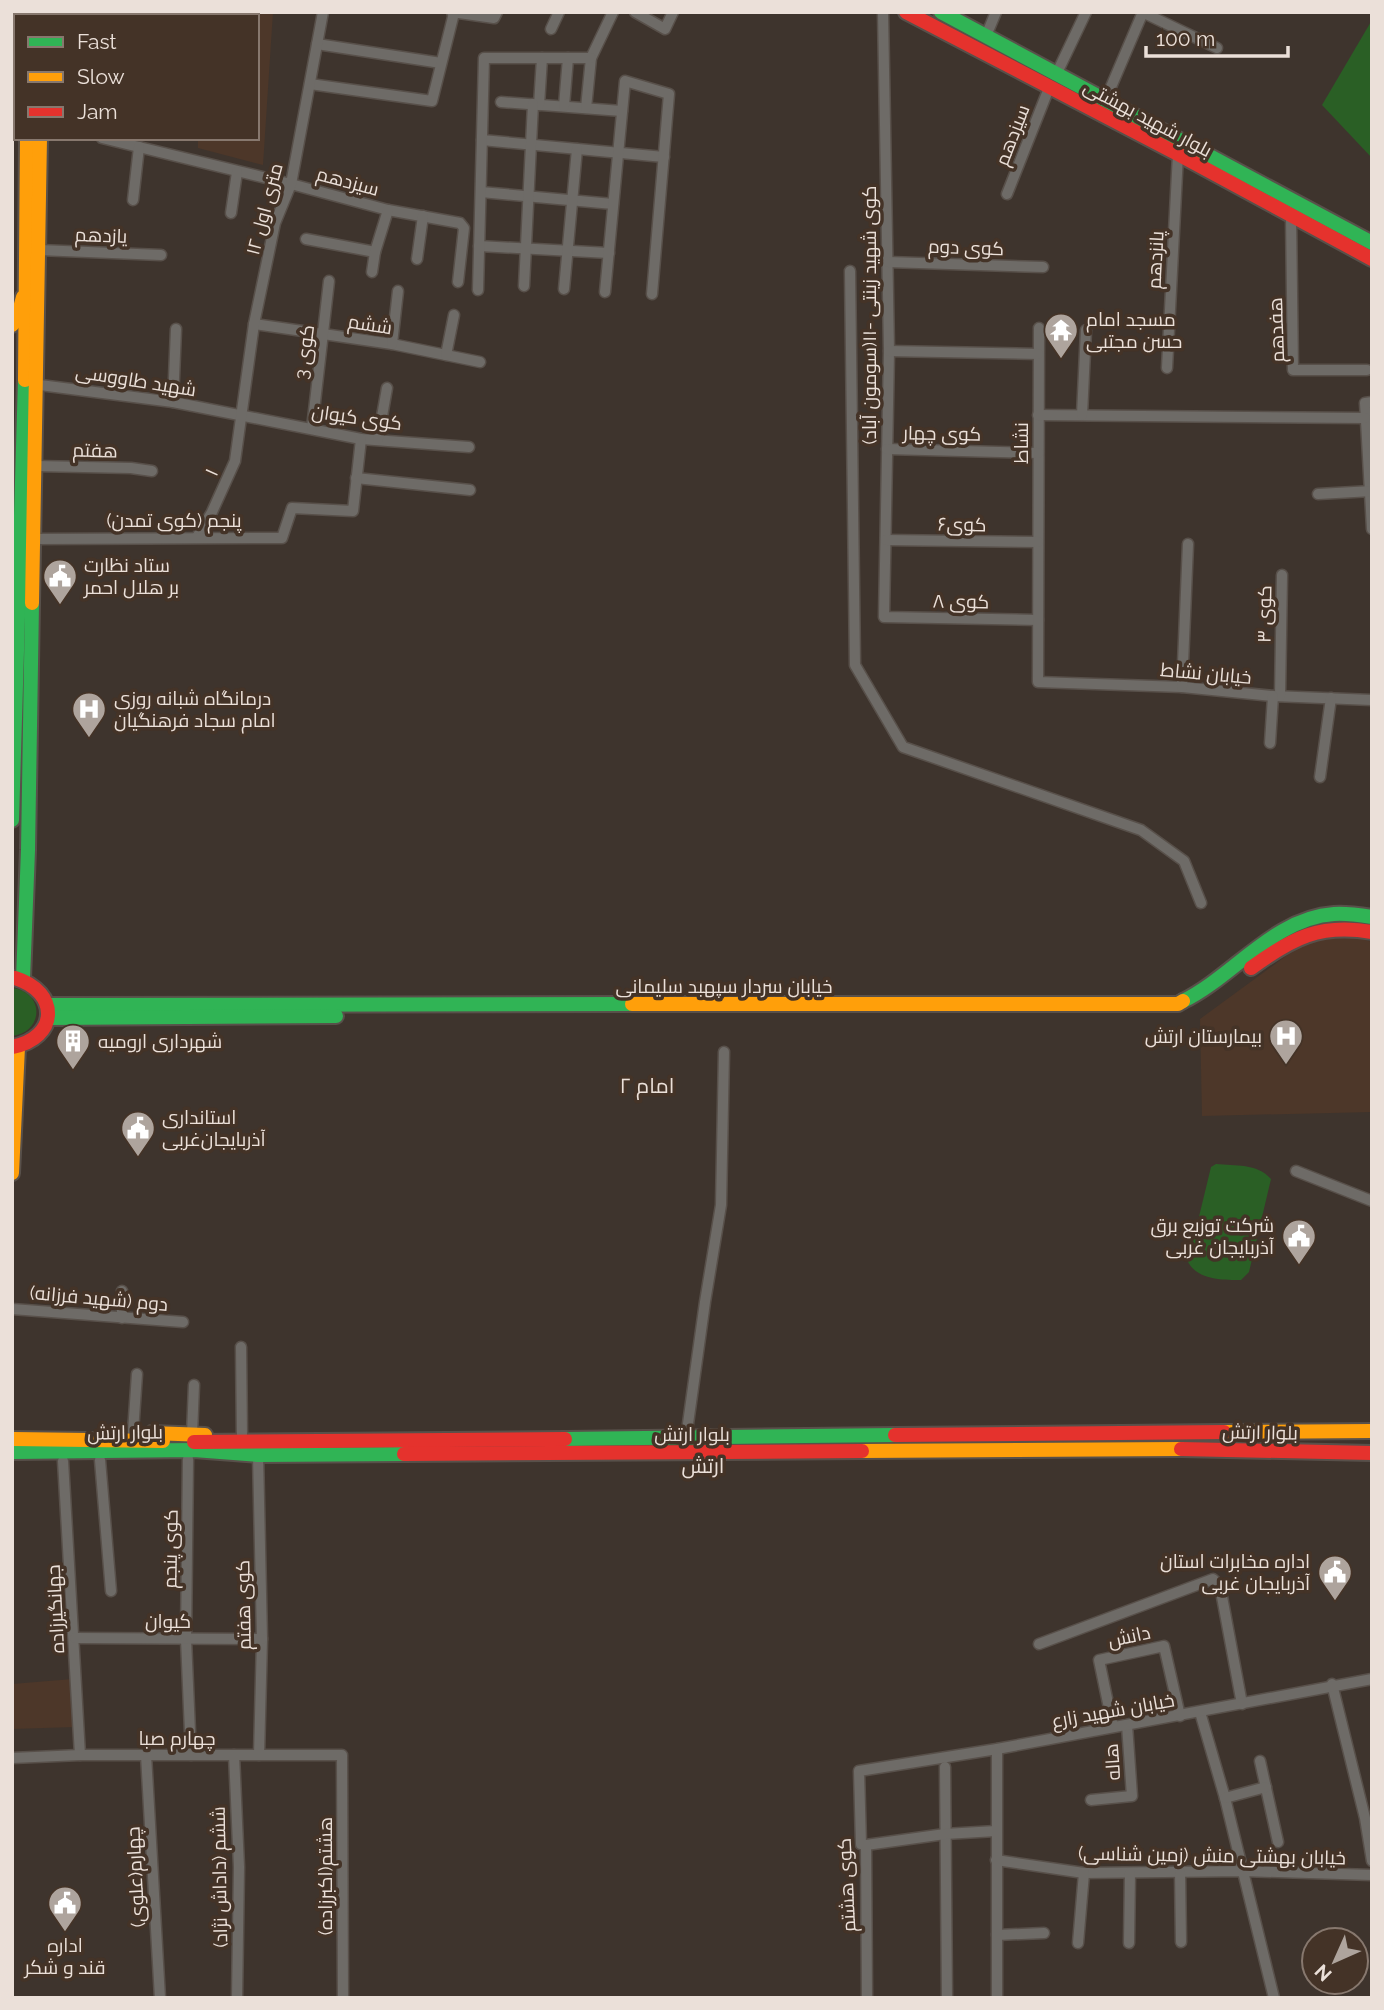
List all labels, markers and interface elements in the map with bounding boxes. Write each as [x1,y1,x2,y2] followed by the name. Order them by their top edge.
[14,14,259,140] legend
[1146,14,1288,58] scale bar
[1156,26,1215,51] text: 100 m
[77,29,117,54] text: Fast
[77,64,125,89] text: Slow
[1080,75,1216,162] street label: بلوار شهید بهشتی
[77,99,118,124] text: Jam
[990,101,1037,170] street label: سیزدهم
[241,161,288,258] street label: ۱۲ متری اول
[314,162,382,203] street label: سیزدهم
[858,186,881,444] street label: کوی شهید زینتی -۱۱(سومون آباد)
[74,223,128,250] street label: یازدهم
[1142,230,1171,290] street label: پانزدهم
[927,235,1004,262] street label: کوی دوم
[1264,297,1291,363] street label: هفدهم
[1086,308,1182,353] place label: مسجد امام حسن مجتبی
[346,310,394,341] street label: ششم
[1042,311,1080,360] temple icon: مسجد امام حسن مجتبی
[290,323,319,381] street label: کوی 3
[74,360,198,401] street label: شهید طاووسی
[310,400,404,435] street label: کوی کیوان
[902,421,981,447] street label: کوی چهار
[1010,422,1032,464] street label: نشاط
[72,439,118,464] street label: هفتم
[200,465,222,479] street label: ۱
[106,509,242,534] street label: پنجم (کوی تمدن)
[937,513,987,536] street label: کوی۶
[83,554,179,599] place label: ستاد نظارت بر هلال احمر
[41,557,79,606] public building icon: ستاد نظارت بر هلال احمر
[1252,585,1277,643] street label: کوی ۳
[932,590,989,613] street label: کوی ۸
[1159,658,1253,689] street label: خیابان نشاط
[114,687,276,734] place label: درمانگاه شبانه روزی امام سجاد فرهنگیان
[70,690,108,739] hospital icon: درمانگاه شبانه روزی امام سجاد فرهنگیان
[616,975,833,998] street label: خیابان سردار سپهبد سلیمانی
[1267,1017,1305,1066] hospital icon: بیمارستان ارتش
[54,1022,92,1071] building icon: شهرداری ارومیه
[1145,1025,1262,1048] place label: بیمارستان ارتش
[98,1030,222,1053] place label: شهرداری ارومیه
[620,1073,674,1100] district label: امام ۲
[162,1106,266,1151] place label: استانداری آذربایجان‌غربی
[119,1109,157,1158] public building icon: استانداری آذربایجان‌غربی
[1151,1214,1274,1259] place label: شرکت توزیع برق آذربایجان غربی
[1280,1217,1318,1266] public building icon: شرکت توزیع برق آذربایجان غربی
[29,1281,169,1318] street label: دوم (شهید فرزانه)
[87,1420,163,1445] street label: بلوار ارتش
[1222,1420,1298,1445] street label: بلوار ارتش
[654,1423,730,1446] street label: بلوار ارتش
[682,1453,724,1479] district label: ارتش
[158,1509,185,1589] street label: کوی پنجم
[1160,1550,1310,1595] place label: اداره مخابرات استان آذربایجان غربی
[1316,1553,1354,1602] public building icon: اداره مخابرات استان آذربایجان غربی
[231,1560,258,1650] street label: کوی هفتم
[42,1564,69,1654] street label: جهانگیرزاده
[145,1610,191,1633] street label: کیوان
[1106,1621,1153,1652] street label: دانش
[1050,1688,1177,1735] street label: خیابان شهید زارع
[138,1727,216,1752] street label: چهارم صبا
[1100,1743,1124,1781] street label: هاله
[207,1806,234,1948] street label: ششم (داداش نژاد)
[314,1817,339,1935] street label: هشتم(اکبرزاده)
[121,1826,152,1928] street label: چهارم(علوی)
[833,1837,862,1933] street label: کوی هشتم
[1078,1842,1346,1869] street label: خیابان بهشتی منش (زمین شناسی)
[46,1884,84,1933] public building icon: اداره قند و شکر
[1300,1926,1370,1996] north arrow
[23,1934,106,1979] place label: اداره قند و شکر
[1310,1960,1336,1986] text: N

